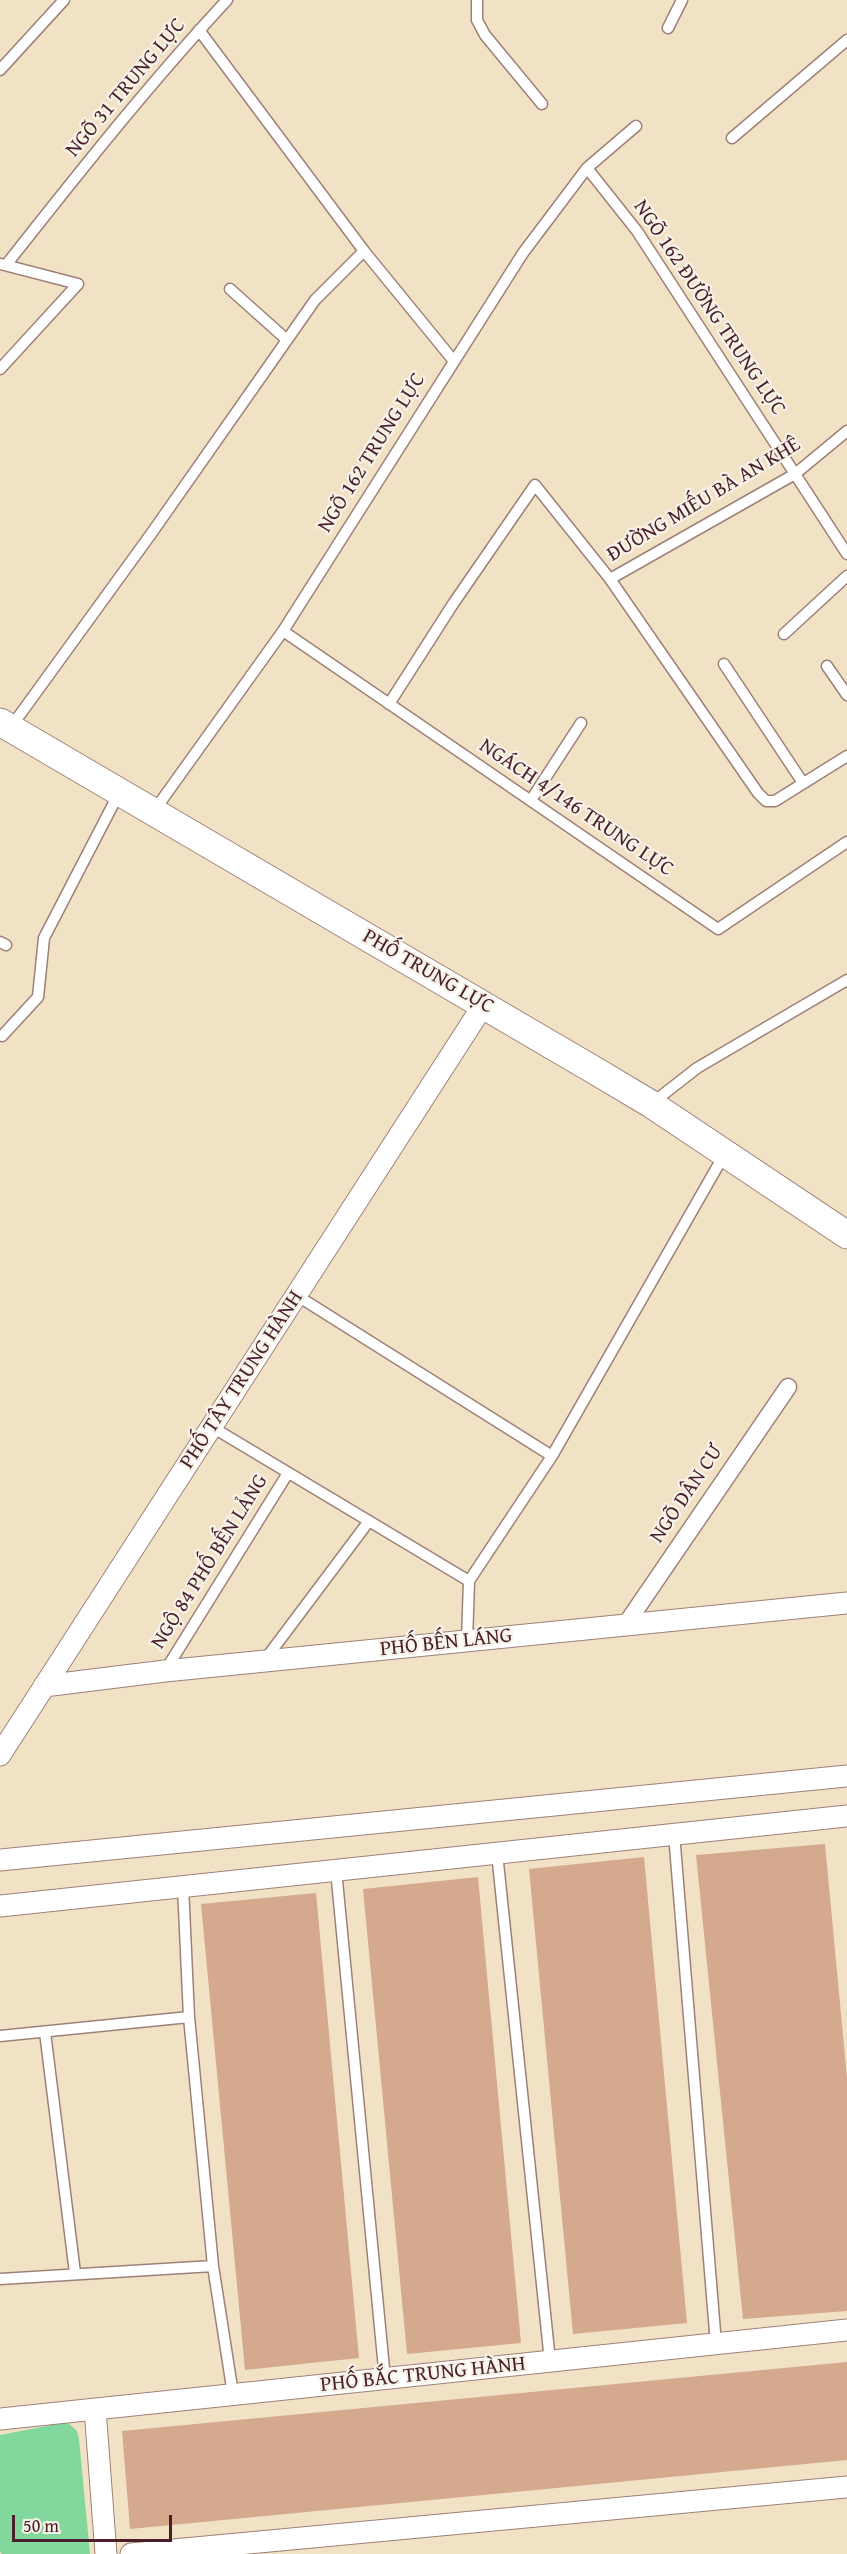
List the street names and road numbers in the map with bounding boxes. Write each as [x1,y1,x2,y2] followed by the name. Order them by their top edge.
[61,14,191,162] street label: NGÕ 31 TRUNG LỰC
[627,196,791,420] street label: NGÕ 162 ĐƯỜNG TRUNG LỰC
[313,369,431,537] street label: NGÕ 162 TRUNG LỰC
[603,432,805,568] street label: ĐƯỜNG MIẾU BÀ AN KHÊ
[474,734,678,882] street label: NGÁCH 4/146 TRUNG LỰC
[358,924,498,1020] street label: PHỐ TRUNG LỰC
[175,1286,309,1474] street label: PHỐ TÂY TRUNG HÀNH
[645,1440,729,1548] street label: NGÕ DÂN CƯ
[146,1470,274,1654] street label: NGỘ 84 PHỐ BẾN LẢNG
[379,1624,513,1662] street label: PHỐ BẾN LÁNG
[319,2352,527,2398] street label: PHỐ BẮC TRUNG HÀNH

